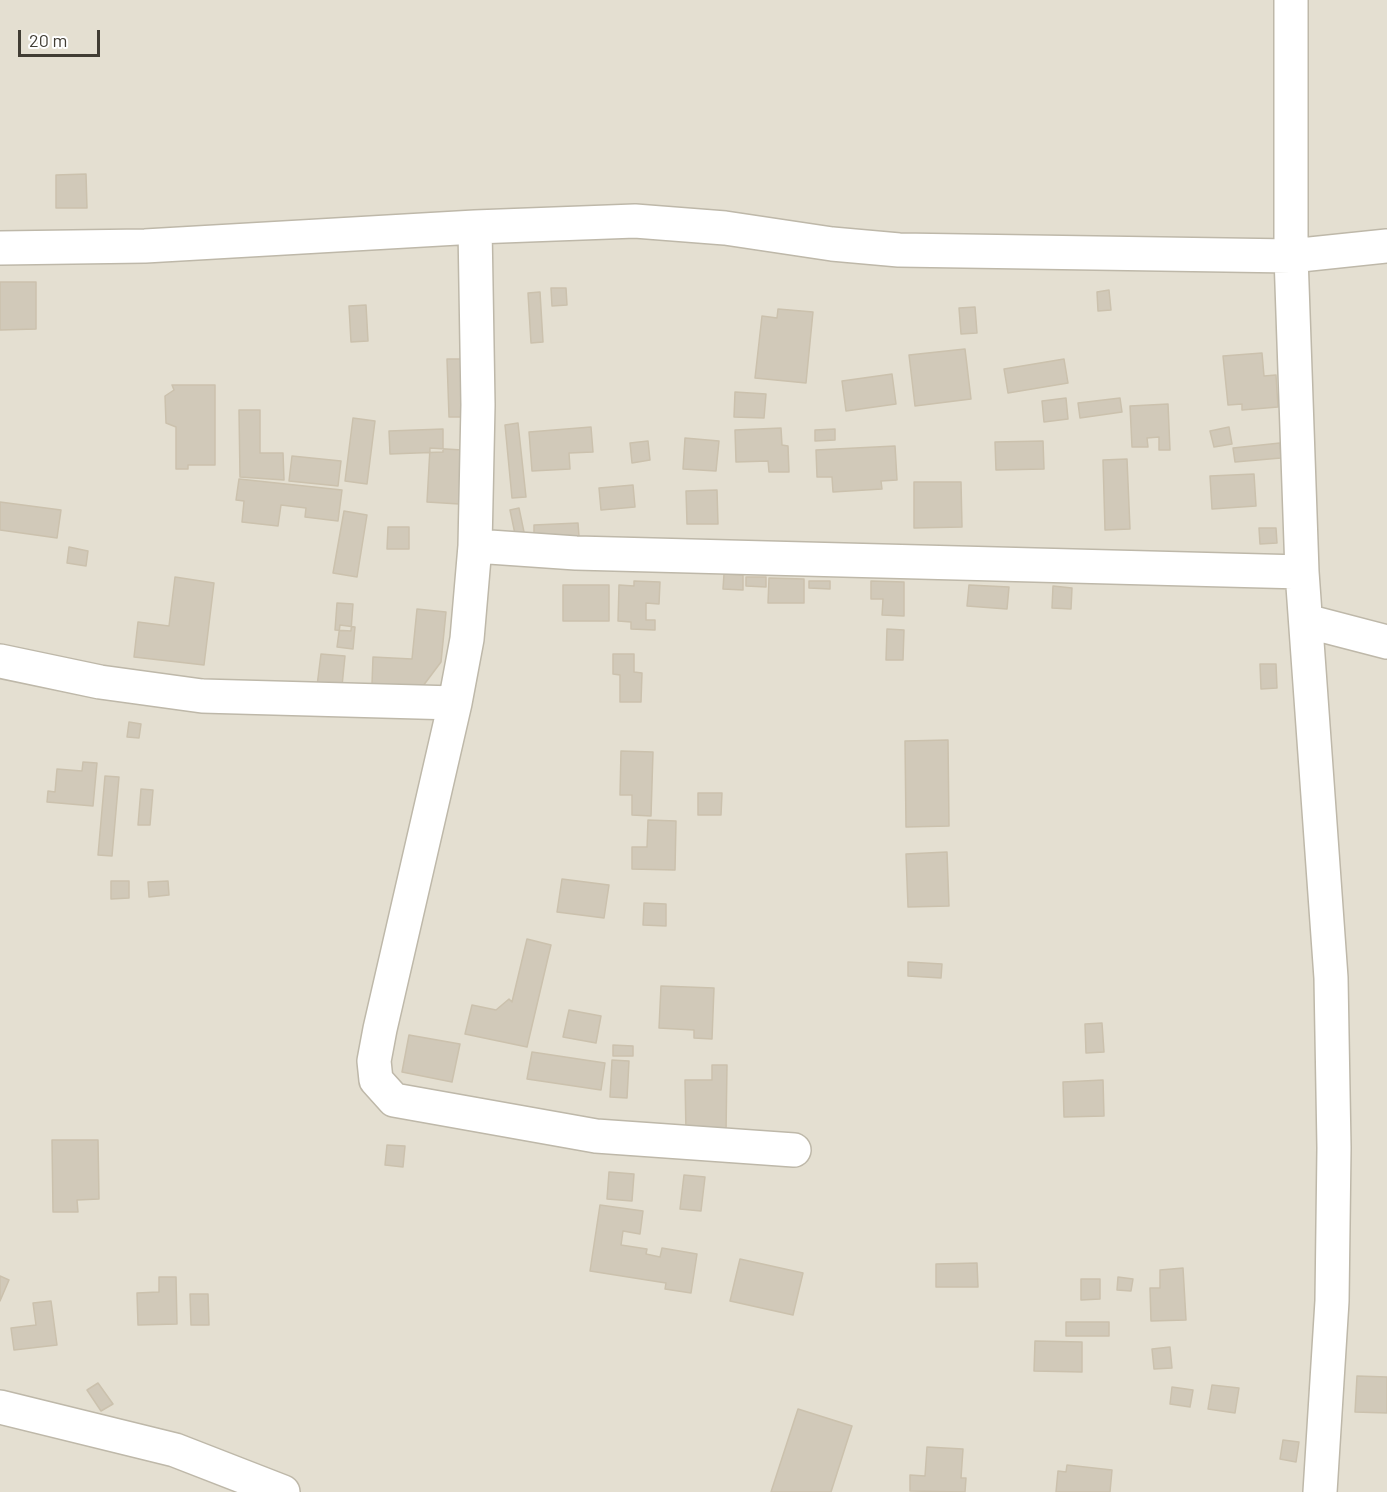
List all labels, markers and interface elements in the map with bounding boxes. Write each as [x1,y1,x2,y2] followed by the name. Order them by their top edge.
[21,18,104,56] scale bar
[29,29,67,51] text: 20 m

